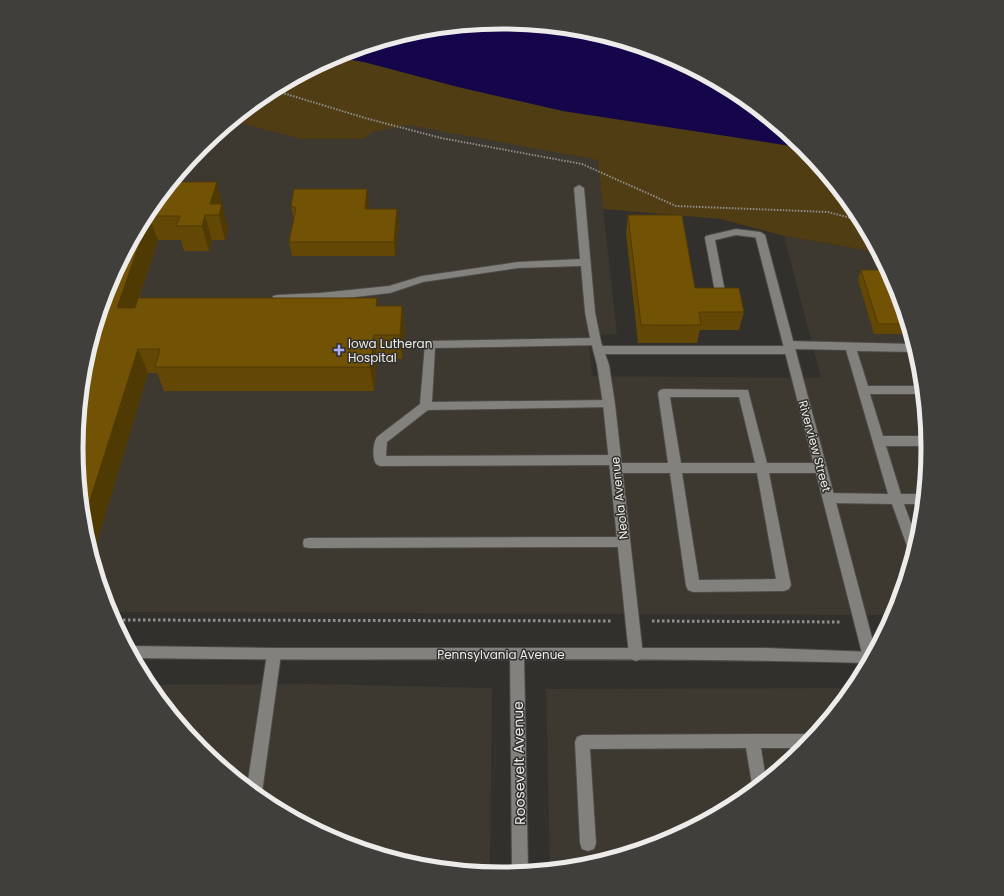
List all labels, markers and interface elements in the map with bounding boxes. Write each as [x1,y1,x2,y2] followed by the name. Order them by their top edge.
[348,335,432,366] place label: Iowa Lutheran Hospital
[333,344,345,356] marker: Iowa Lutheran Hospital
[795,398,835,494] street label: Riverview Street
[606,456,632,540] street label: Neola Avenue
[437,646,565,663] street label: Pennsylvania Avenue
[508,701,530,825] street label: Roosevelt Avenue

